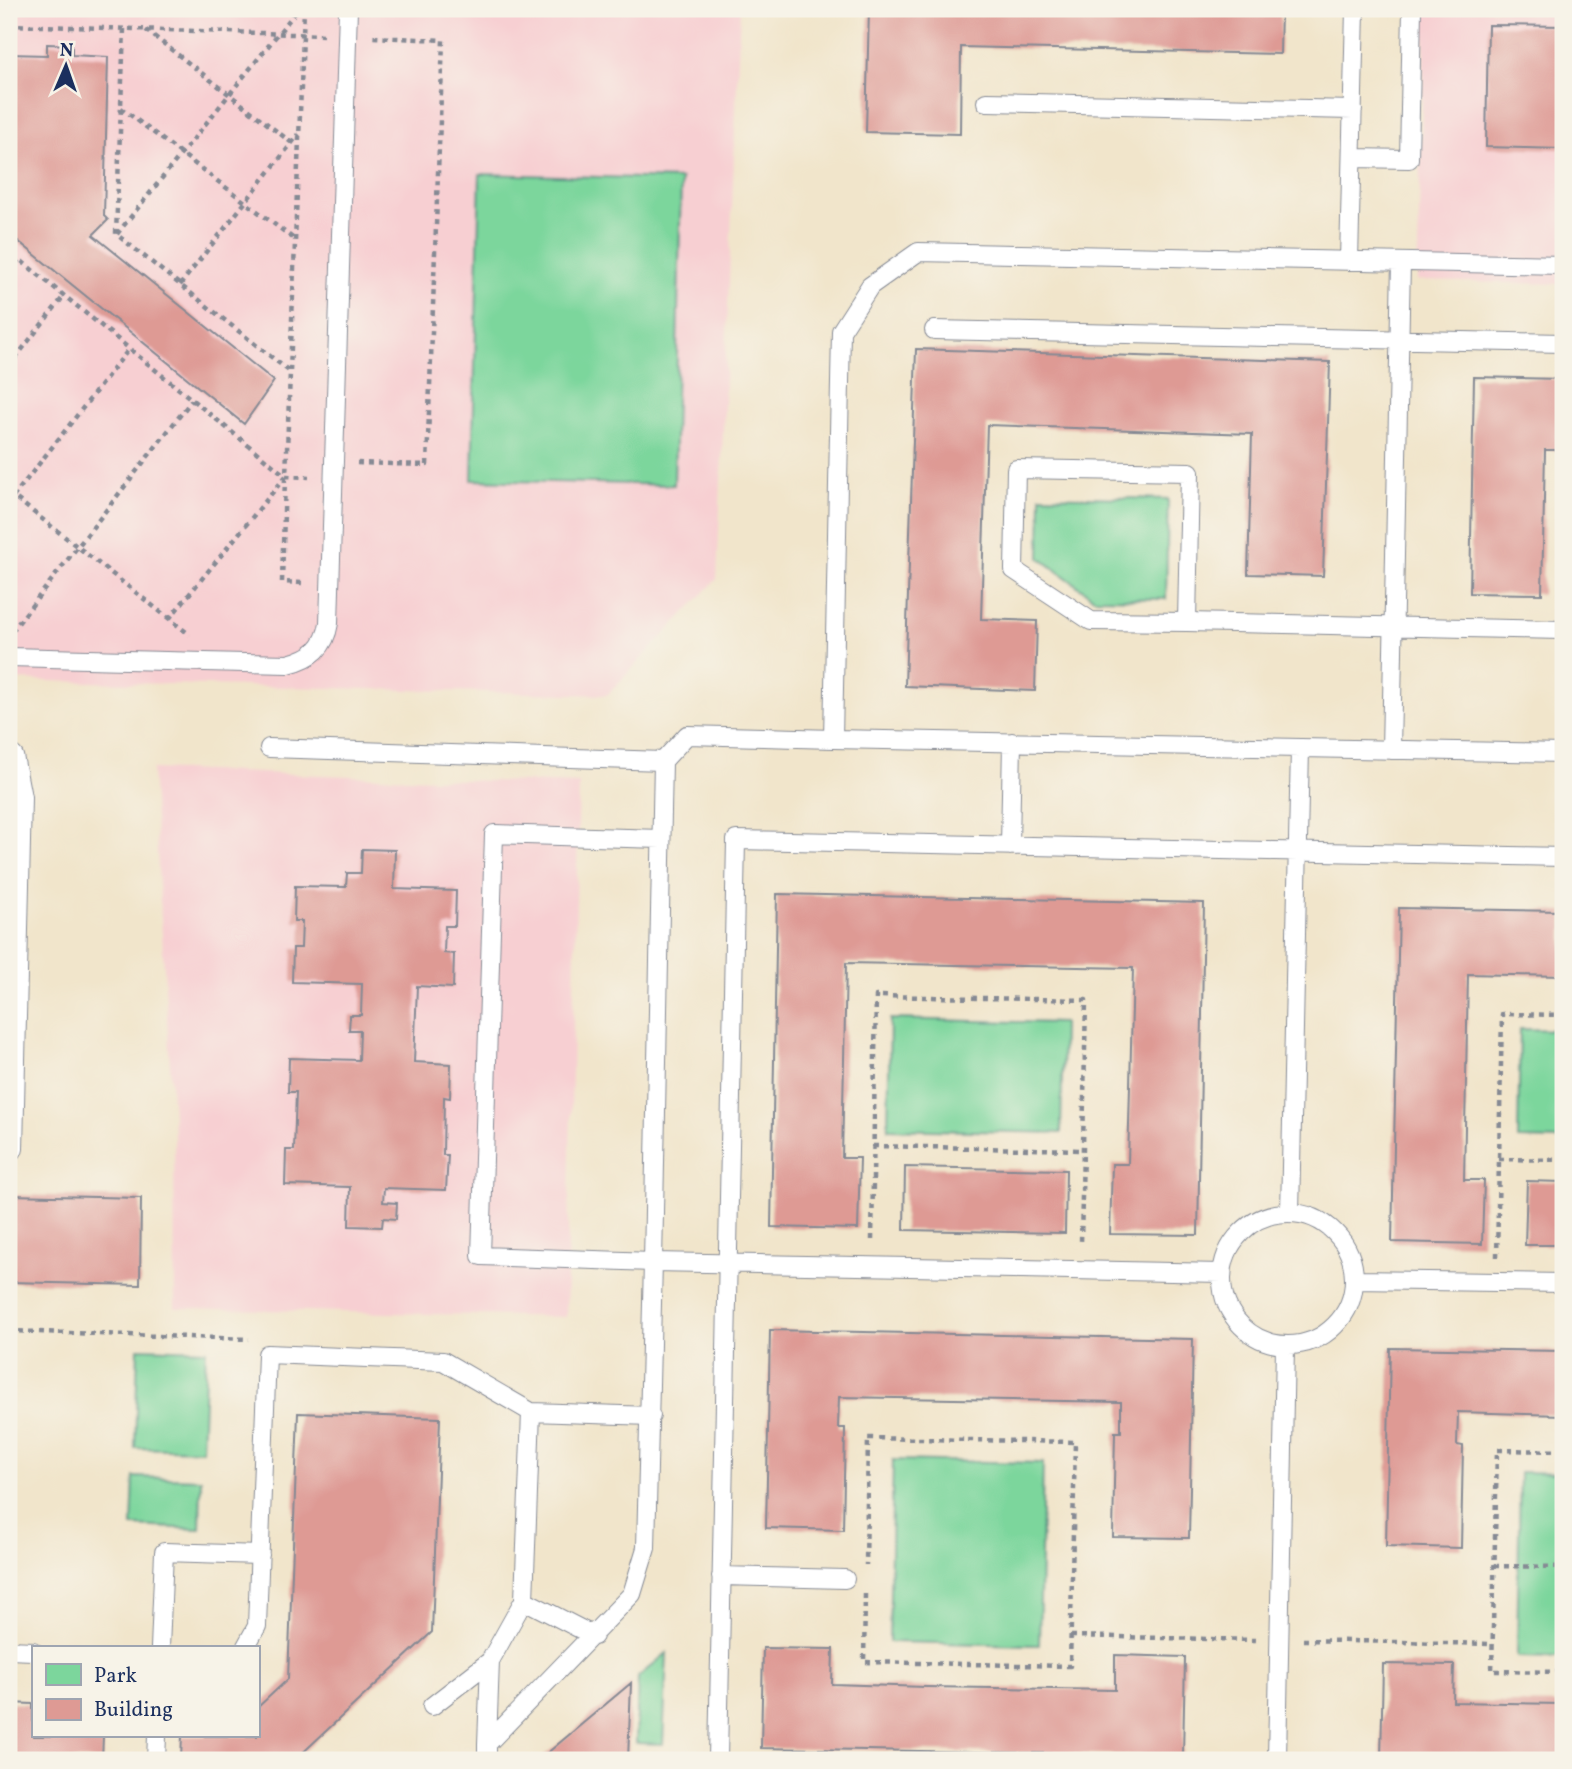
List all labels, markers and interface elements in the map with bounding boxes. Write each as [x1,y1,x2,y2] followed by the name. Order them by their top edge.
[32,32,102,102] north arrow
[59,38,74,64] text: N
[32,1646,259,1738] legend
[94,1662,137,1691] text: Park
[94,1696,173,1725] text: Building

